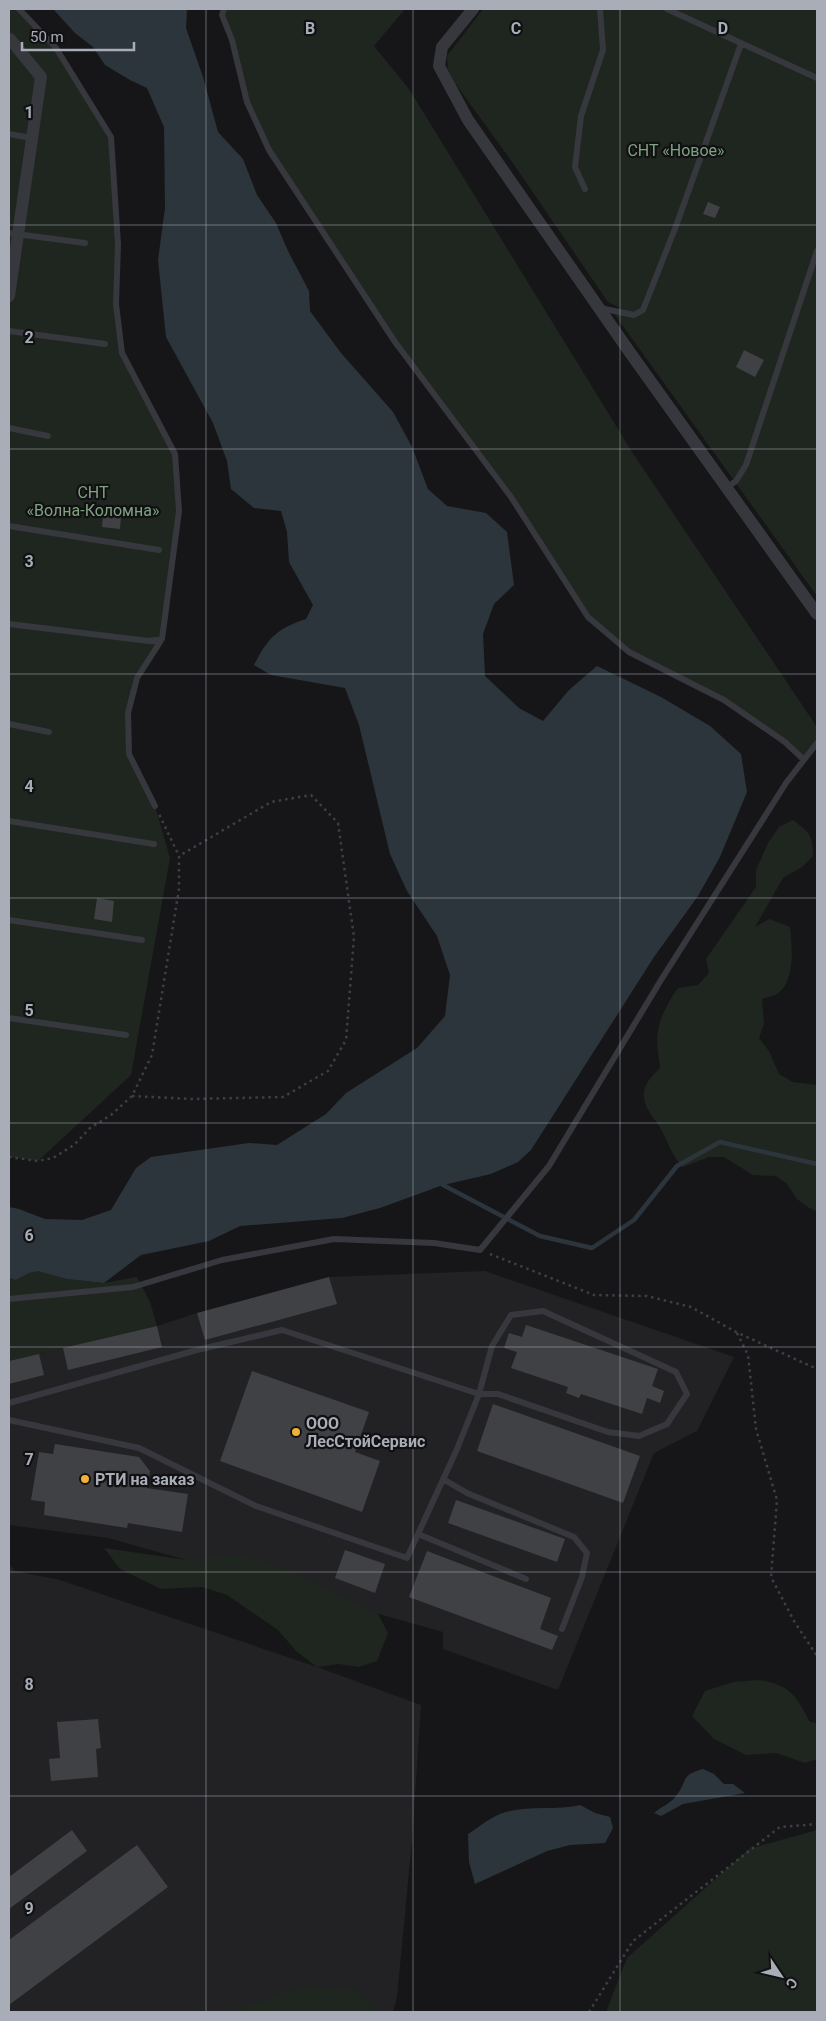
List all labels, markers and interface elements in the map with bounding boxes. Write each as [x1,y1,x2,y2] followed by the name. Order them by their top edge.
[305,19,315,38] text: B
[511,19,521,38] text: C
[718,19,728,38] text: D
[22,20,135,52] scale bar
[30,28,64,46] text: 50 m
[24,103,34,122] text: 1
[627,141,725,160] park label: СНТ «Новое»
[24,328,34,347] text: 2
[27,483,159,520] park label: СНТ «Волна-Коломна»
[24,552,34,571] text: 3
[24,777,34,796] text: 4
[24,1001,34,1020] text: 5
[24,1226,34,1245] text: 6
[306,1414,425,1451] place label: ООО ЛесСтойСервис
[290,1426,302,1438] marker: ООО ЛесСтойСервис
[24,1450,34,1469] text: 7
[95,1470,195,1489] place label: РТИ на заказ
[79,1473,91,1485] marker: РТИ на заказ
[24,1675,34,1694] text: 8
[24,1899,34,1918] text: 9
[756,1951,806,2001] north arrow
[782,1975,801,1992] text: С

